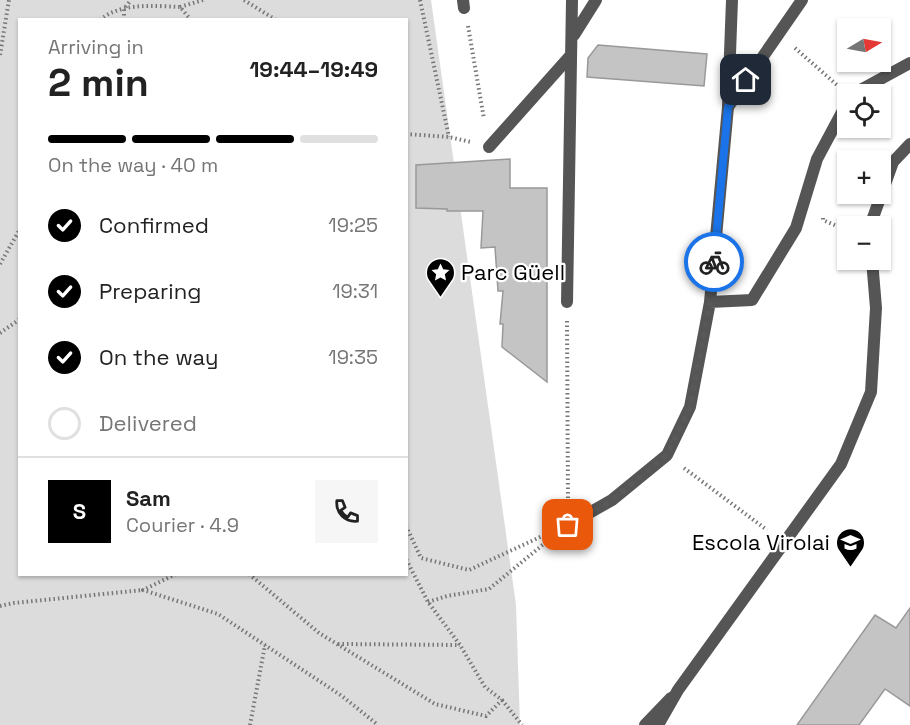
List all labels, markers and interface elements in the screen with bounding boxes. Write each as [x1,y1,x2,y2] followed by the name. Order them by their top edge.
[837,18,891,72] north arrow
[837,18,891,270] map controls
[48,34,144,60] text: Arriving in
[720,54,771,105] pin
[249,55,378,83] text: 19:44–19:49
[48,58,149,107] text: 2 min
[729,63,762,96] icon: home
[837,84,891,138] button: locate
[837,150,891,204] button: +
[48,152,218,178] text: On the way · 40 m
[48,209,81,242] icon: check
[99,211,209,239] text: Confirmed
[328,212,378,238] text: 19:25
[837,216,891,270] button: −
[684,232,744,292] courier
[698,246,731,279] icon: bike
[424,256,456,298] place icon: Parc Güell
[461,258,565,286] place label: Parc Güell
[48,275,81,308] icon: check
[99,277,201,305] text: Preparing
[332,278,378,304] text: 19:31
[48,341,81,374] icon: check
[99,343,218,371] text: On the way
[328,344,378,370] text: 19:35
[99,409,197,437] text: Delivered
[315,480,378,543] button: phone
[126,484,171,512] text: Sam
[73,497,86,525] text: S
[542,499,593,550] pin
[551,508,584,541] icon: bag
[126,512,239,538] text: Courier · 4.9
[835,526,867,568] school or university icon: Escola Virolai
[692,528,830,556] place label: Escola Virolai

